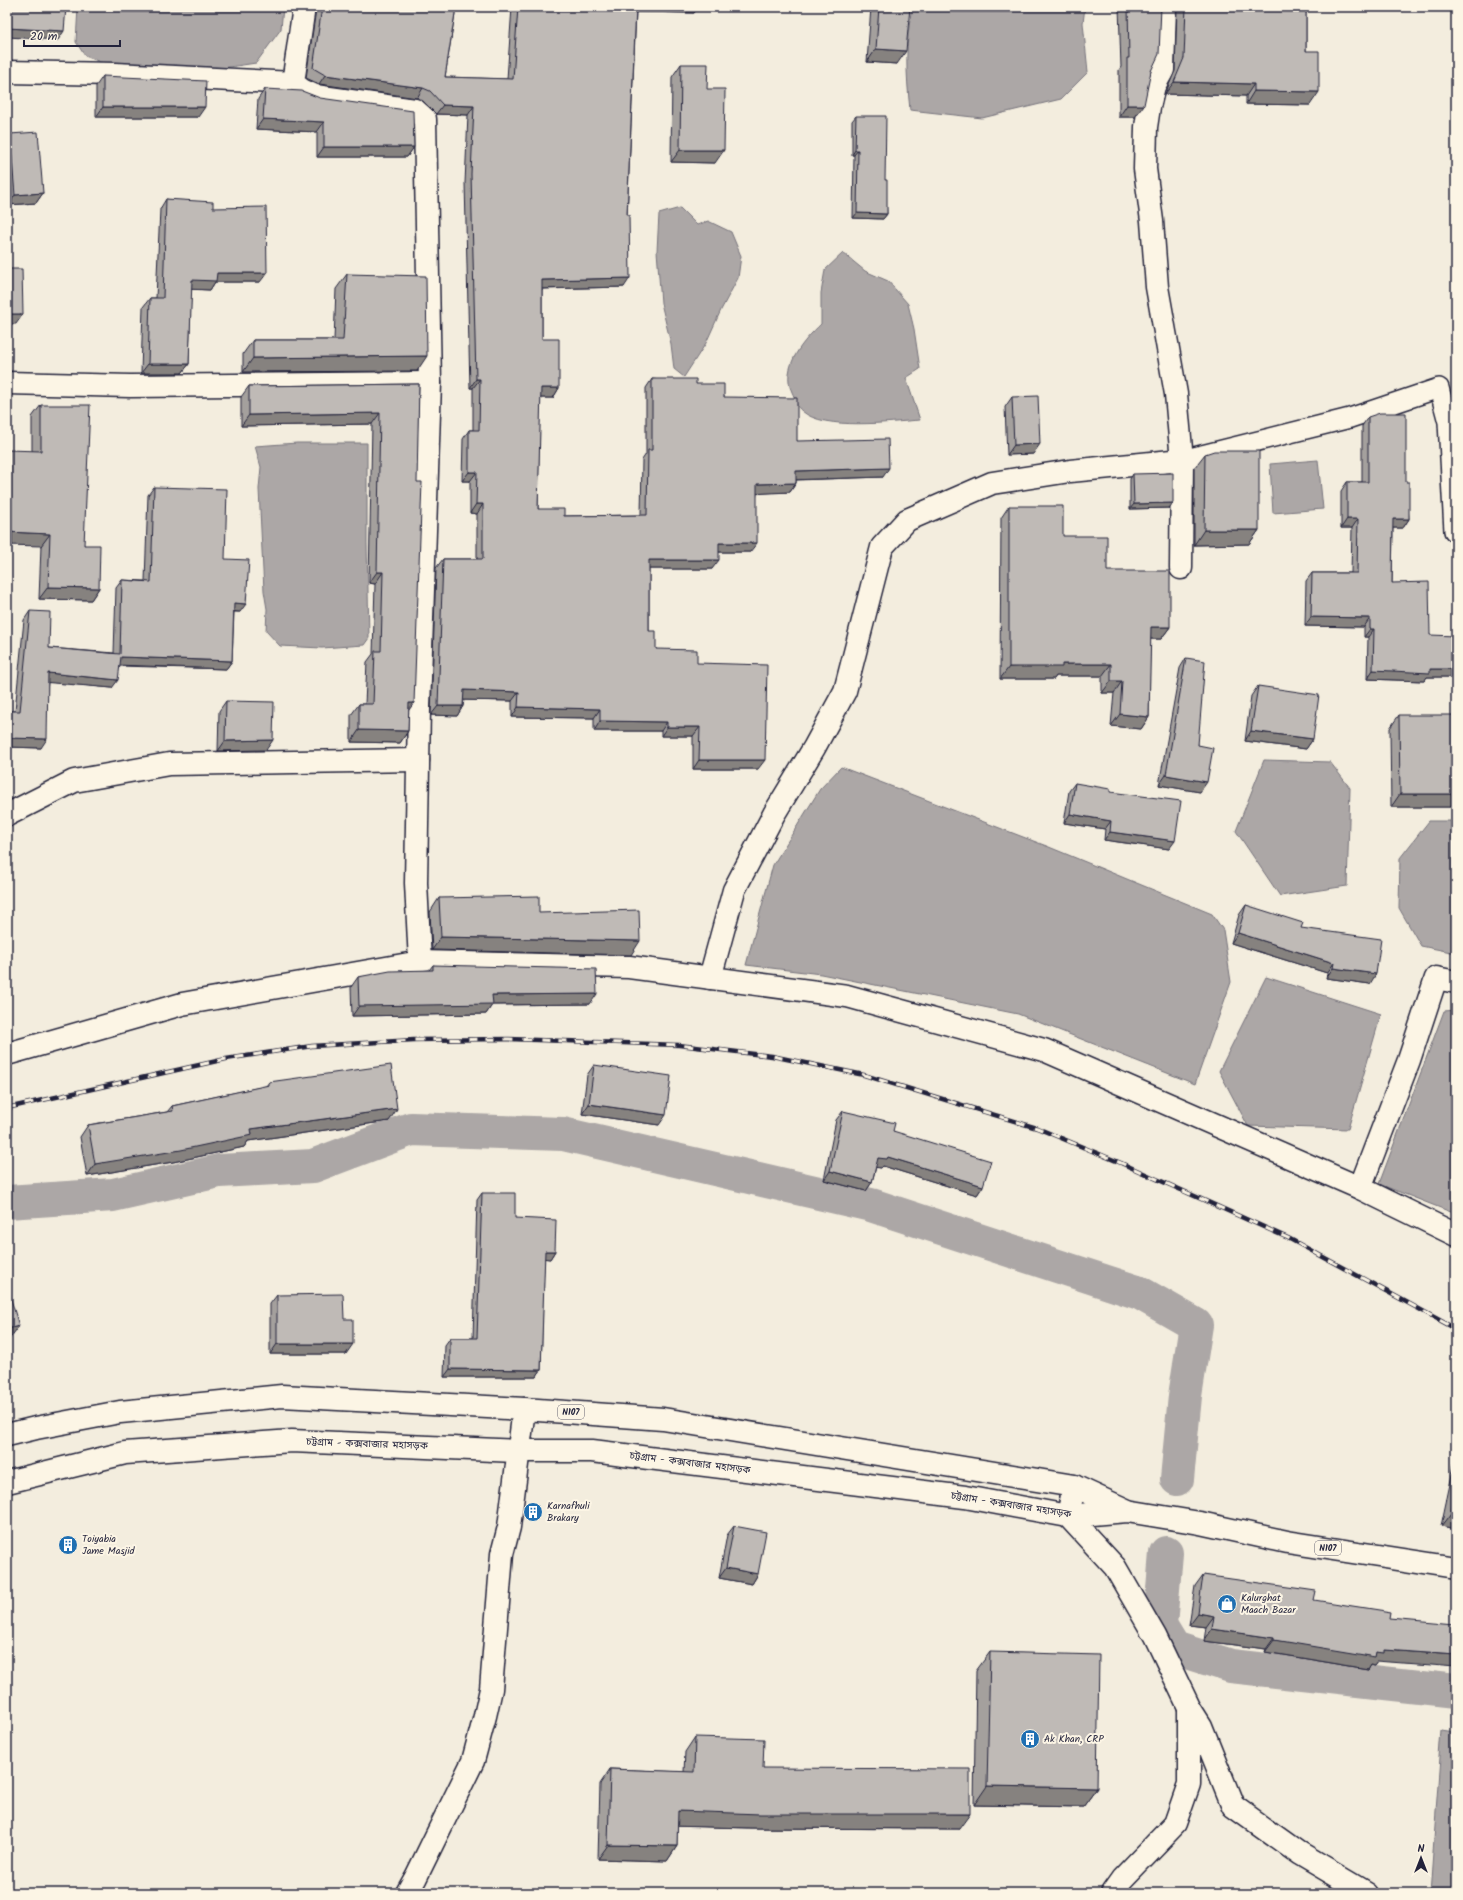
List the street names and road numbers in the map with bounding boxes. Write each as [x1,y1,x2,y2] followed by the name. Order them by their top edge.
[558,1405,584,1419] road number: N107
[305,1434,429,1454] street label: চট্টগ্রাম - কক্সবাজার মহাসড়ক
[628,1448,752,1478] street label: চট্টগ্রাম - কক্সবাজার মহাসড়ক
[949,1487,1073,1523] street label: চট্টগ্রাম - কক্সবাজার মহাসড়ক
[1315,1541,1341,1555] road number: N107

